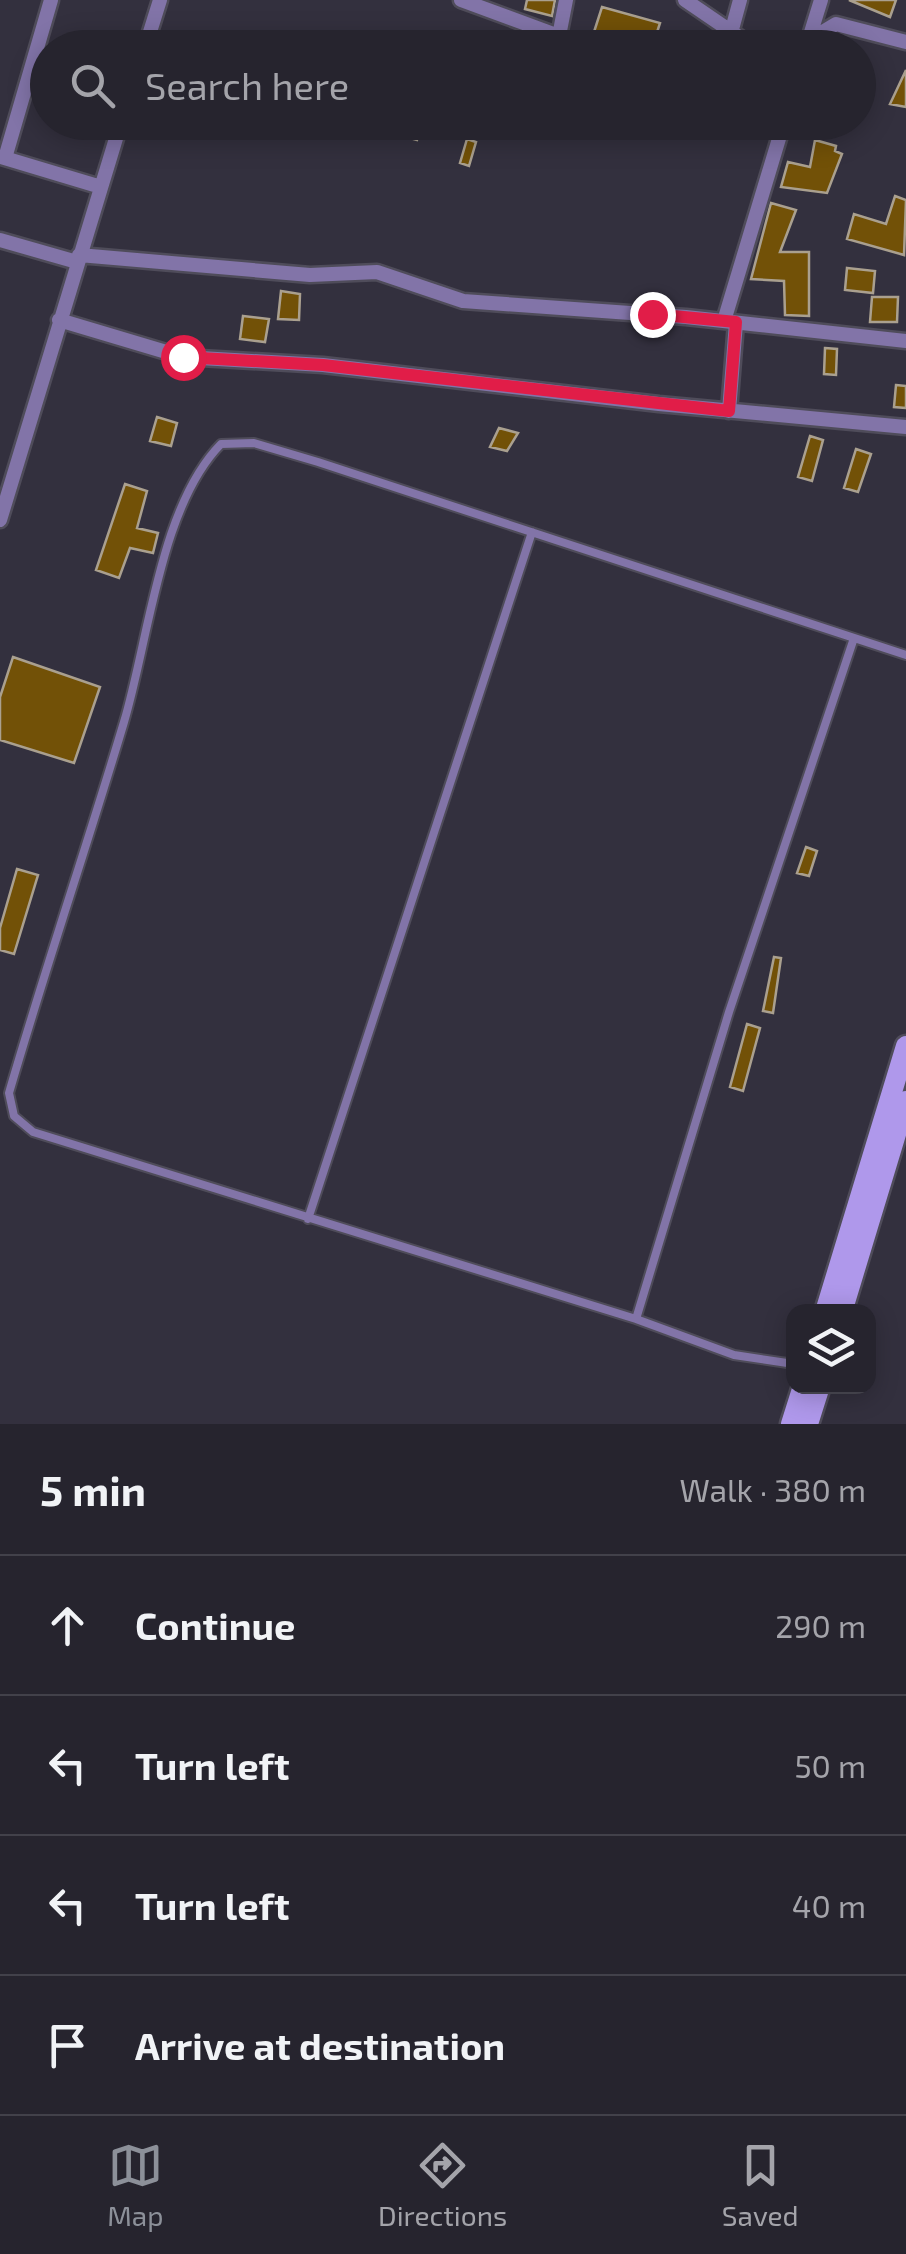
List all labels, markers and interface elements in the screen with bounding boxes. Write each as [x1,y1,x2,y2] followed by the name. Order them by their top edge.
[30,30,876,140] search box
[65,58,120,113] icon: search
[145,62,349,108] text: Search here
[630,292,676,338] route end
[161,335,207,381] route start
[786,1304,876,1394] map controls
[786,1304,876,1394] button: layers
[40,1464,146,1514] text: 5 min
[680,1470,866,1508] text: Walk · 380 m
[40,1598,95,1653] icon: ahead
[135,1602,295,1648] text: Continue
[775,1606,866,1644] text: 290 m
[40,1738,95,1793] icon: left
[135,1742,290,1788] text: Turn left
[794,1746,866,1784] text: 50 m
[40,1878,95,1933] icon: left
[135,1882,290,1928] text: Turn left
[792,1886,866,1924] text: 40 m
[40,2018,95,2073] icon: arrive
[135,2022,505,2068] text: Arrive at destination
[107,2138,163,2232] tab: Map
[378,2138,507,2232] tab: Directions
[722,2138,799,2232] tab: Saved

